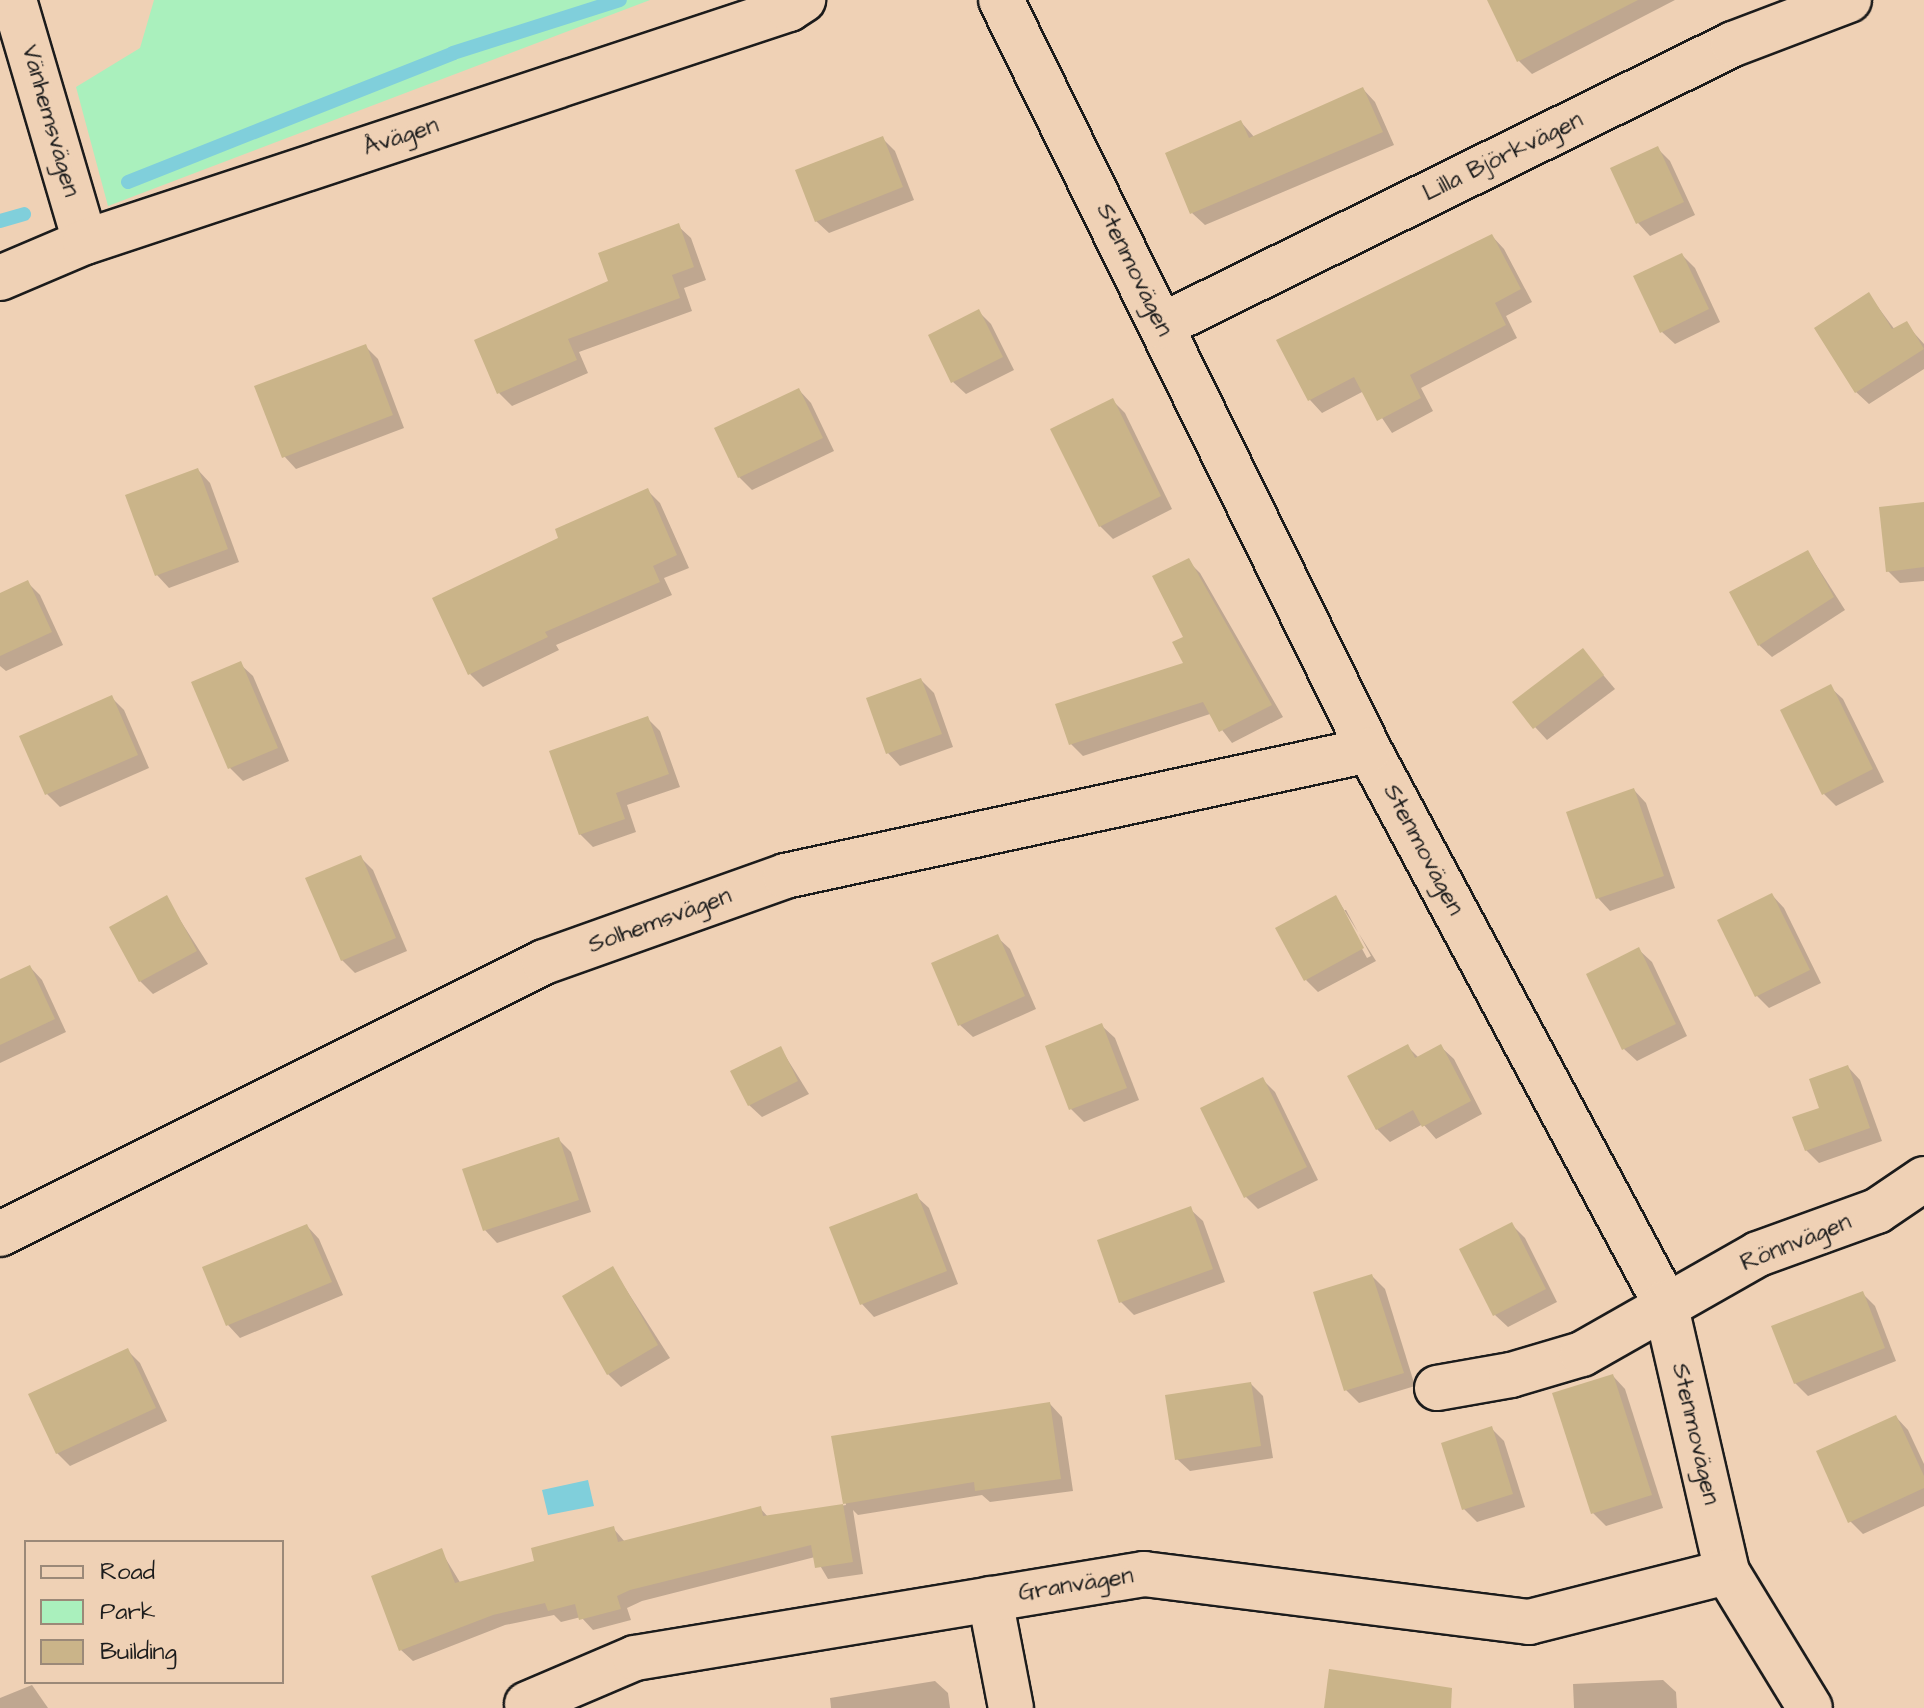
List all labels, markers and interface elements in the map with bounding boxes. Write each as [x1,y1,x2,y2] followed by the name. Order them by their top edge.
[15,42,85,200] street label: Vänhemsvägen
[1418,106,1588,208] street label: Lilla Björkvägen
[360,111,442,163] street label: Åvägen
[1089,199,1179,341] street label: Stenmovägen
[1376,780,1470,920] street label: Stenmovägen
[584,882,736,960] street label: Solhemsvägen
[1737,1208,1855,1278] street label: Rönnvägen
[1665,1360,1725,1508] street label: Stenmovägen
[24,1540,284,1684] legend
[100,1555,155,1589] text: Road
[1016,1562,1136,1608] street label: Granvägen
[100,1595,156,1629] text: Park
[100,1635,177,1669] text: Building

